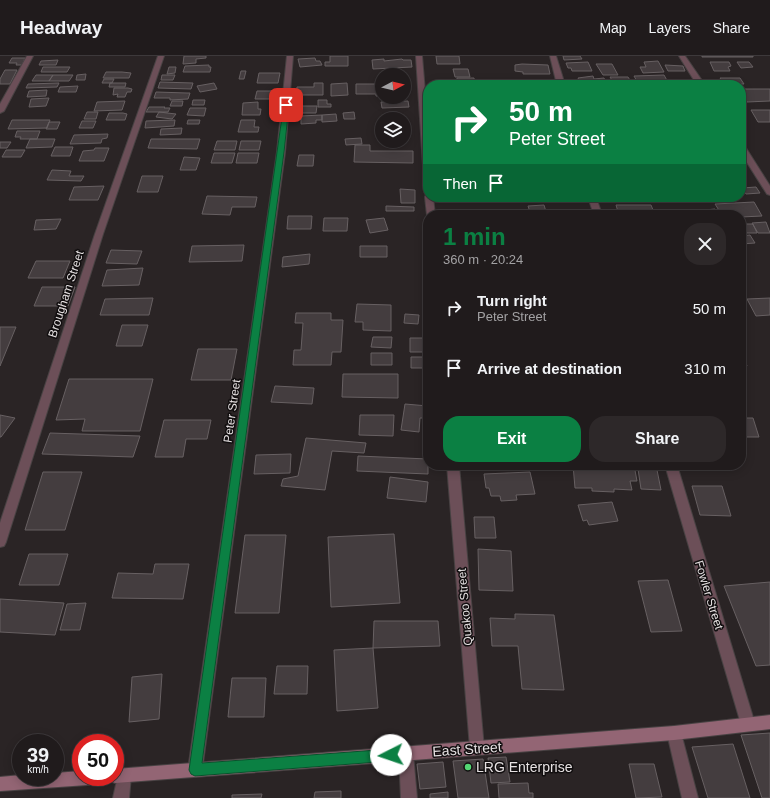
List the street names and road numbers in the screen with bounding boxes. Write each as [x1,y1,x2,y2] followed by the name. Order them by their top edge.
[45,248,87,339] street label: Brougham Street
[221,378,243,444] street label: Peter Street
[692,559,726,632] street label: Fowler Street
[455,567,475,646] street label: Quakoo Street
[432,739,502,759] street label: East Street

